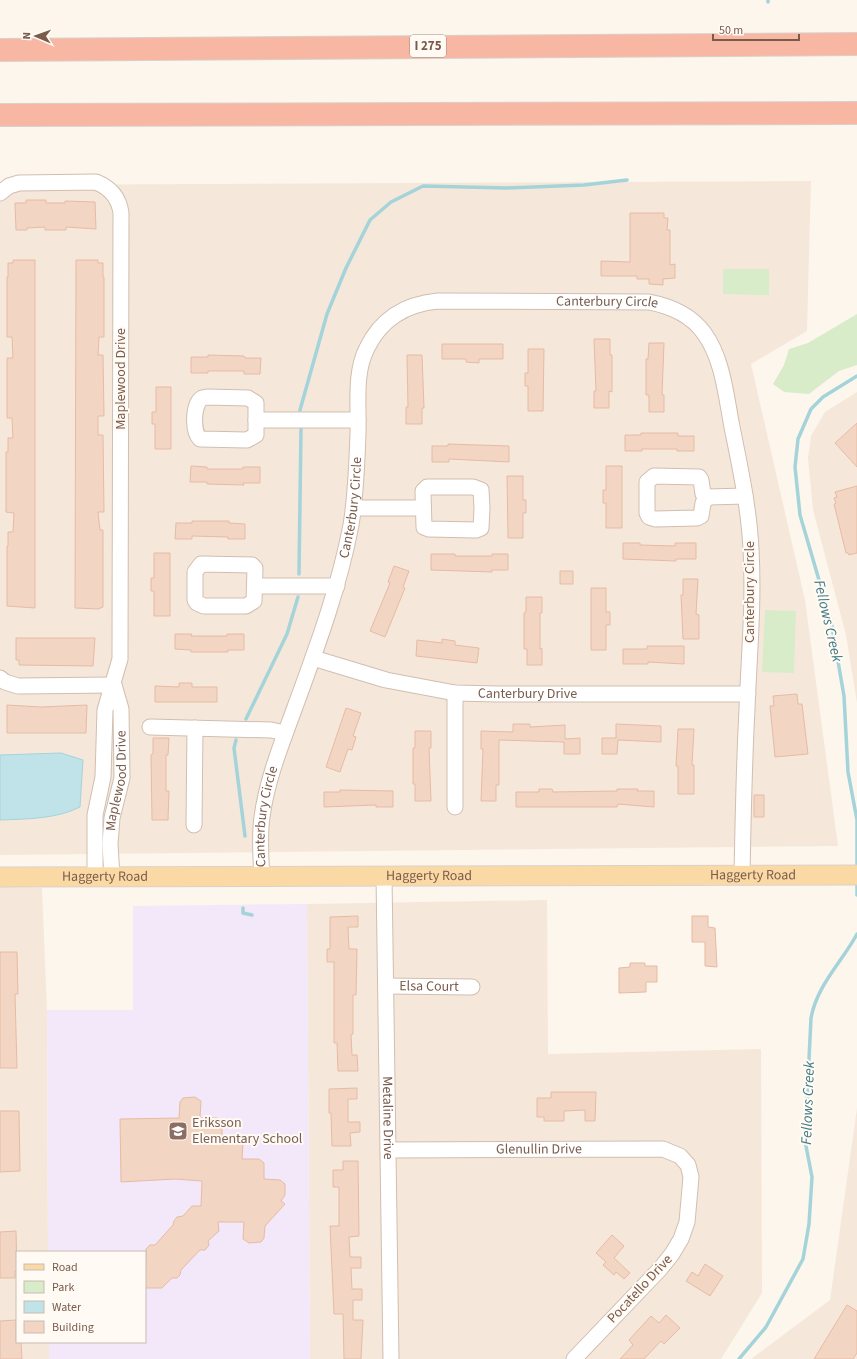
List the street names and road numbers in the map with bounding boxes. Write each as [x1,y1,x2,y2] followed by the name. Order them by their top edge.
[410,35,446,57] road number: I 275
[556,292,660,314] street label: Canterbury Circle
[111,328,131,430] street label: Maplewood Drive
[334,456,367,560] street label: Canterbury Circle
[740,541,760,643] street label: Canterbury Circle
[478,684,577,704] street label: Canterbury Drive
[101,730,132,832] street label: Maplewood Drive
[250,763,283,868] street label: Canterbury Circle
[710,865,796,885] street label: Haggerty Road
[386,866,472,886] street label: Haggerty Road
[62,867,148,887] street label: Haggerty Road
[399,976,459,997] street label: Elsa Court
[377,1076,398,1160] street label: Metaline Drive
[496,1139,582,1160] street label: Glenullin Drive
[603,1250,677,1328] street label: Pocatello Drive

